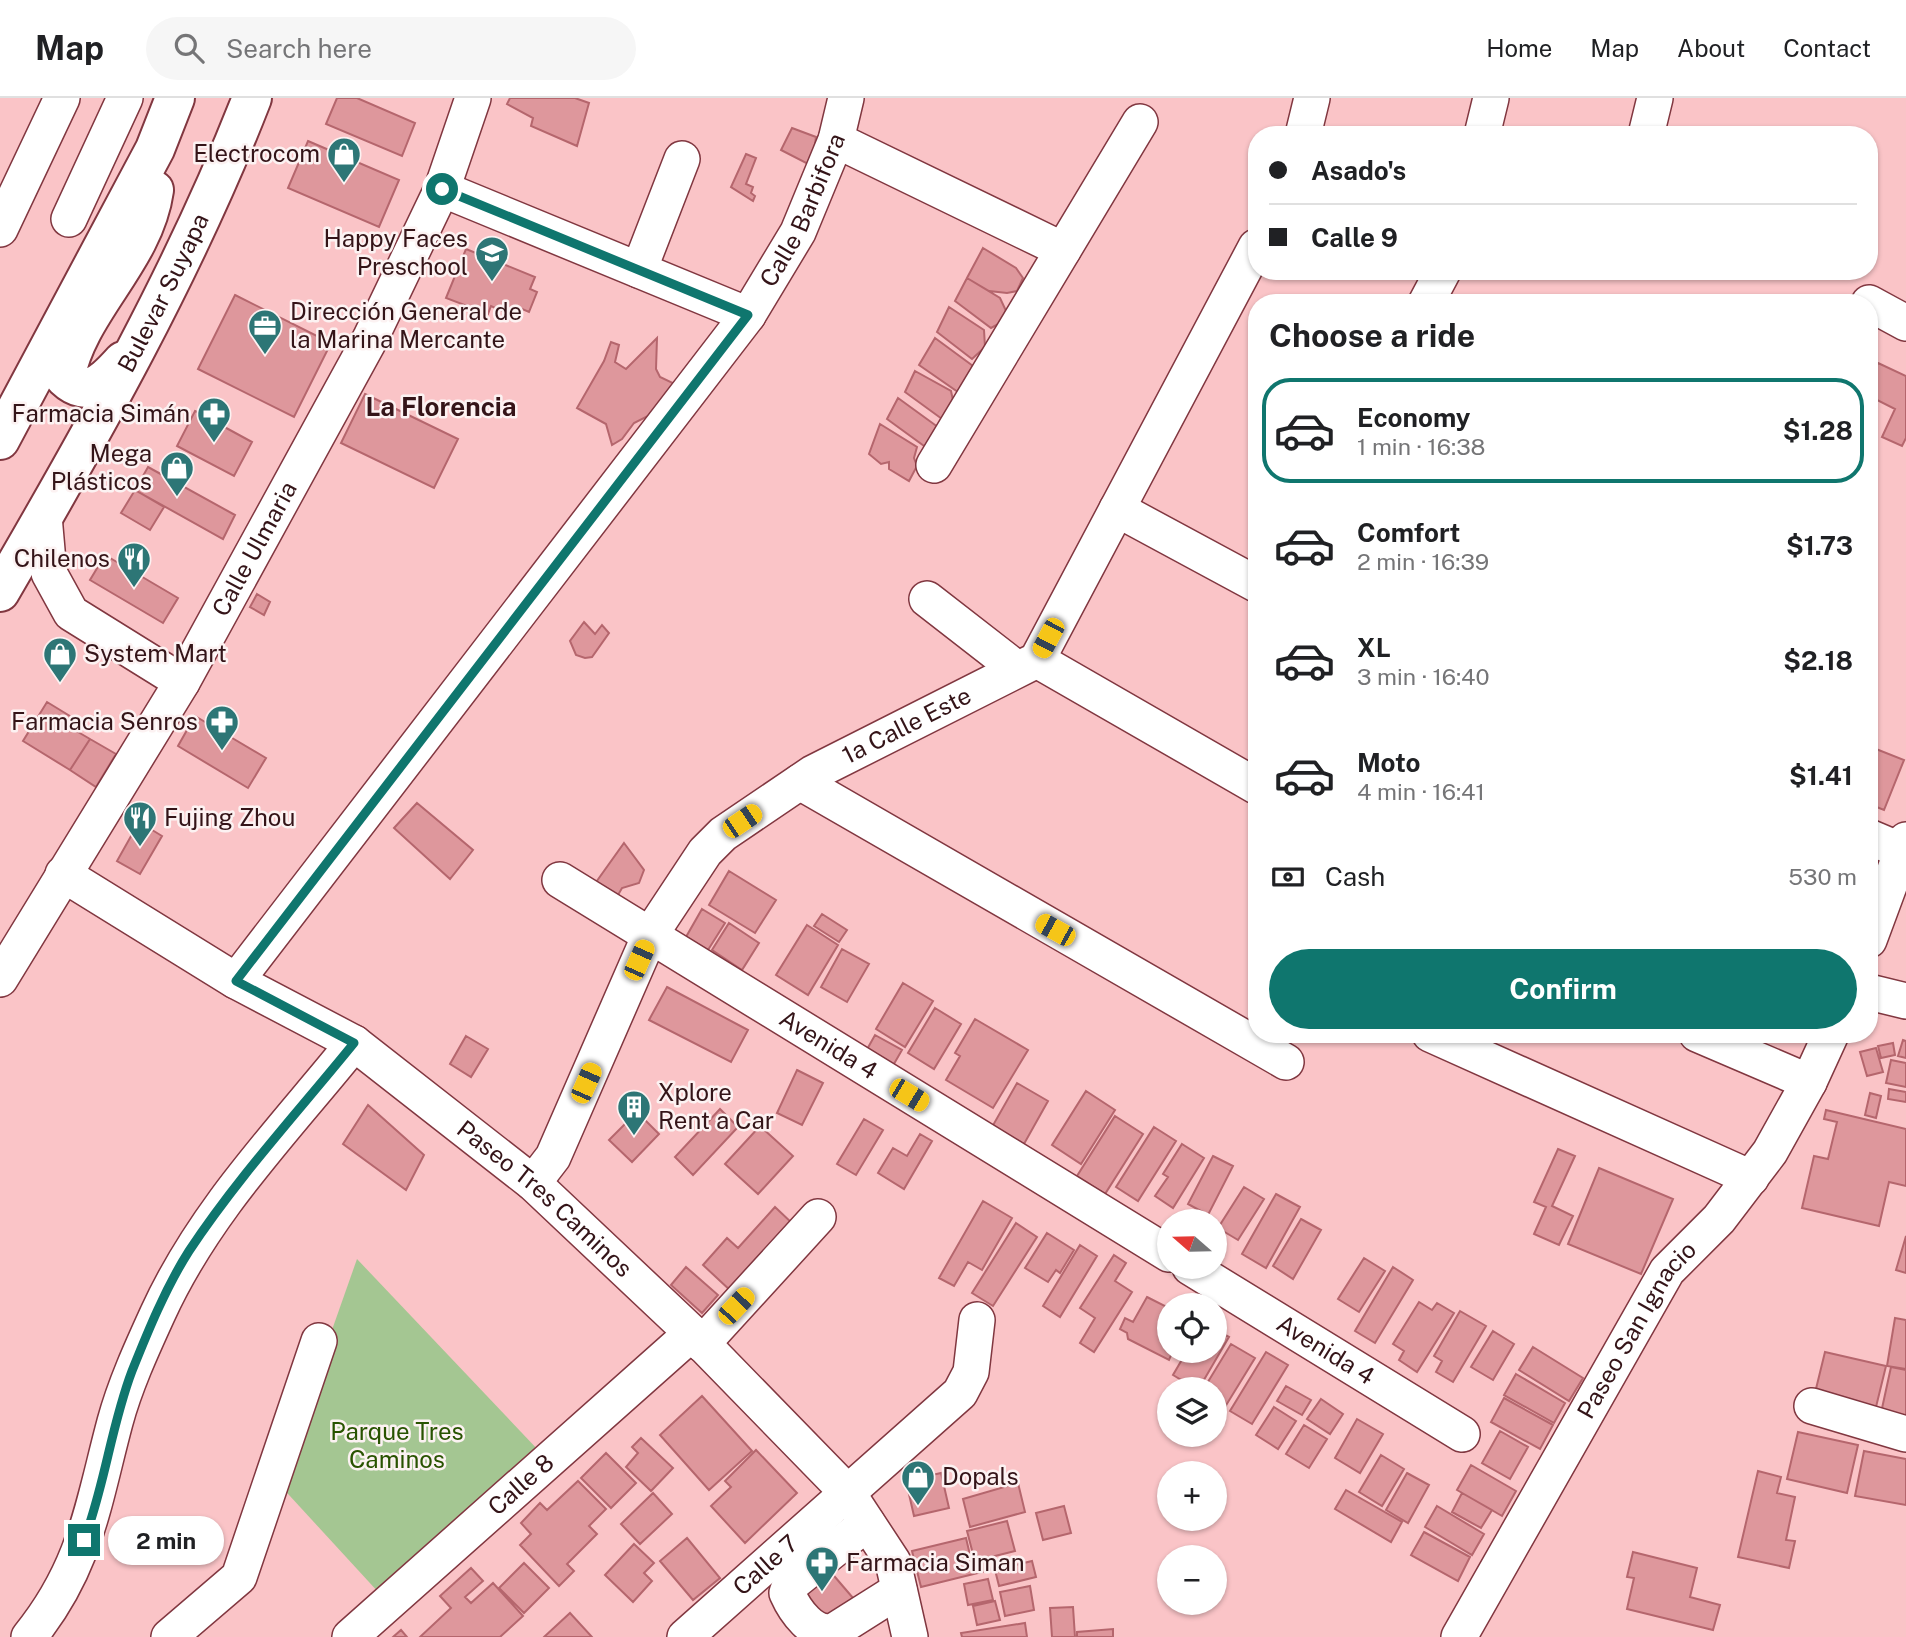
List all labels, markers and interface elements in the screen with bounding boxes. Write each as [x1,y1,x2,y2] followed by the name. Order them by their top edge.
[146,17,636,80] search box
[35,29,104,67] text: Map
[170,29,208,67] icon: search
[226,33,372,64] text: Search here
[1486,34,1552,62] text: Home
[1590,34,1639,62] text: Map
[1677,34,1745,62] text: About
[1783,34,1871,62] text: Contact
[754,129,850,291] street label: Calle Barbifora
[325,135,363,184] shop icon: Electrocom
[193,139,320,167] place label: Electrocom
[1311,155,1406,186] text: Asado's
[426,173,458,205] route start
[111,209,214,377] street label: Bulevar Suyapa
[1311,222,1398,253] text: Calle 9
[323,224,468,280] place label: Happy Faces Preschool
[473,234,511,283] school or university icon: Happy Faces Preschool
[290,297,522,353] place label: Dirección General de la Marina Mercante
[246,307,284,356] office icon: Dirección General de la Marina Mercante
[1269,317,1475,354] text: Choose a ride
[366,391,516,422] district label: La Florencia
[195,395,233,444] pharmacy icon: Farmacia Simán
[11,399,190,427] place label: Farmacia Simán
[1273,399,1336,462] icon: car
[1357,402,1470,433] text: Economy
[1783,415,1853,446] text: $1.28
[1357,433,1485,460] text: 1 min · 16:38
[51,439,152,495] place label: Mega Plásticos
[158,449,196,498] shop icon: Mega Plásticos
[206,476,302,621] street label: Calle Ulmaria
[1273,514,1336,577] icon: car
[1357,517,1460,548] text: Comfort
[1786,530,1853,561] text: $1.73
[115,540,153,589] restaurant icon: Chilenos
[14,544,110,572] place label: Chilenos
[1357,548,1489,575] text: 2 min · 16:39
[1029,615,1068,661] car
[1273,629,1336,692] icon: car
[1357,632,1391,663] text: XL
[41,635,79,684] shop icon: System Mart
[84,639,227,667] place label: System Mart
[1783,645,1853,676] text: $2.18
[1357,663,1490,690] text: 3 min · 16:40
[837,681,976,769] street label: 1a Calle Este
[203,703,241,752] pharmacy icon: Farmacia Senros
[11,707,198,735] place label: Farmacia Senros
[1273,744,1336,807] icon: car
[1357,747,1420,778] text: Moto
[1789,760,1853,791] text: $1.41
[1357,778,1485,805] text: 4 min · 16:41
[121,799,159,848] restaurant icon: Fujing Zhou
[719,801,766,841] car
[164,803,295,831] place label: Fujing Zhou
[1269,858,1307,896] icon: cash
[1325,861,1385,892] text: Cash
[1788,863,1857,890] text: 530 m
[1032,911,1079,949] car
[621,937,658,983] car
[1269,949,1857,1029] button: Confirm
[775,1003,883,1085] street label: Avenida 4
[568,1060,605,1106] car
[886,1075,933,1115] car
[658,1078,774,1134] place label: Xplore Rent a Car
[615,1088,653,1137] building icon: Xplore Rent a Car
[452,1114,638,1282] street label: Paseo Tres Caminos
[1157,1209,1227,1279] north arrow
[1157,1209,1227,1615] map controls
[1571,1235,1701,1423] street label: Paseo San Ignacio
[714,1283,759,1329] car
[1157,1293,1227,1363] button: locate
[1272,1309,1380,1390] street label: Avenida 4
[1157,1377,1227,1447] button: layers
[330,1417,464,1473] park label: Parque Tres Caminos
[482,1448,559,1521] street label: Calle 8
[899,1458,937,1507] shop icon: Dopals
[1157,1461,1227,1531] button: +
[942,1462,1019,1490] place label: Dopals
[108,1516,224,1564] callout: 2 min
[68,1524,100,1556] route end
[136,1527,196,1554] text: 2 min
[727,1529,803,1601] street label: Calle 7
[803,1544,841,1593] pharmacy icon: Farmacia Siman
[1157,1545,1227,1615] button: −
[846,1548,1025,1576] place label: Farmacia Siman

